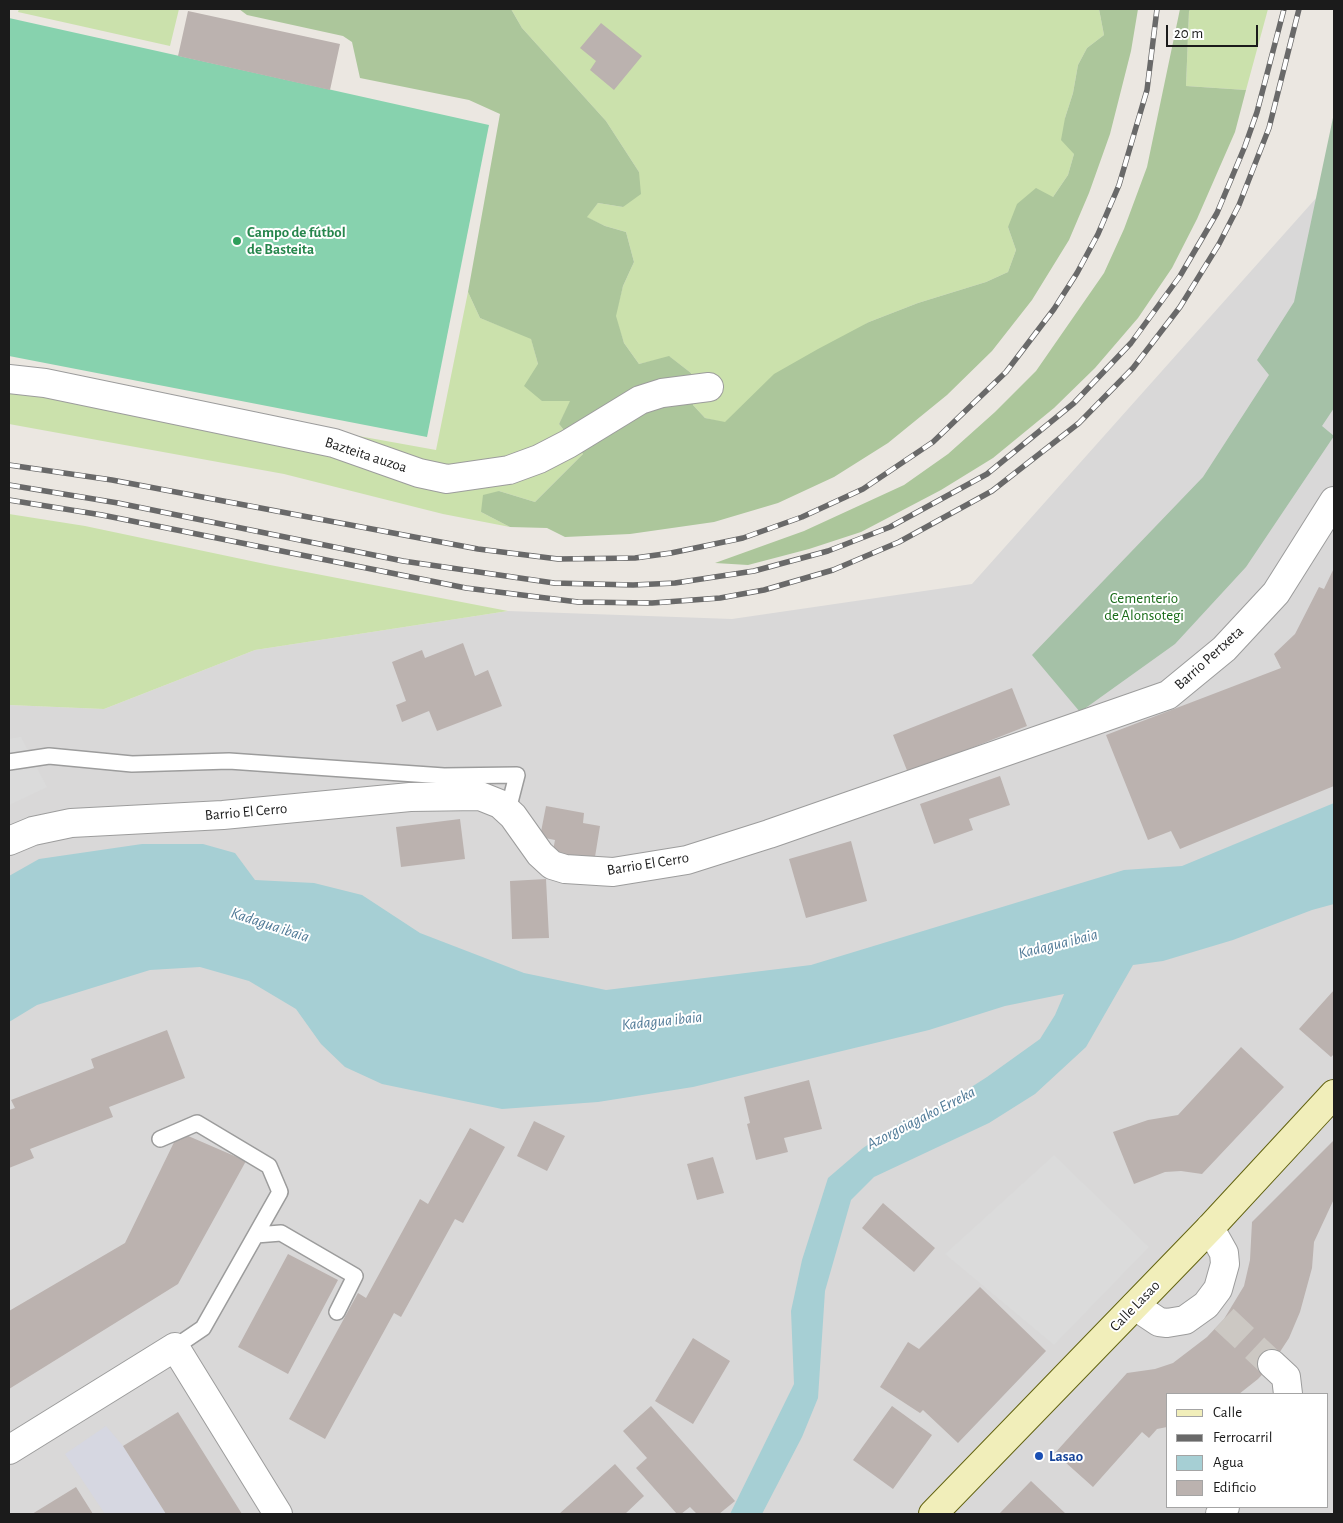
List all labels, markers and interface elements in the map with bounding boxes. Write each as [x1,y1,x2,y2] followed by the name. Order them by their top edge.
[1168,15,1260,47] scale bar
[1174,26,1203,41] text: 20 m
[247,223,346,258] place label: Campo de fútbol de Basteita
[231,235,243,247] marker: Campo de fútbol de Basteita
[323,433,409,477] street label: Bazteita auzoa
[1104,589,1184,624] park label: Cementerio de Alonsotegi
[1171,622,1247,694] street label: Barrio Pertxeta
[204,799,288,825] street label: Barrio El Cerro
[606,849,690,879] street label: Barrio El Cerro
[228,903,312,947] water label: Kadagua ibaia
[1016,925,1100,963] water label: Kadagua ibaia
[621,1007,703,1035] water label: Kadagua ibaia
[863,1082,979,1154] water label: Azorgoiagako Erreka
[1106,1277,1164,1335] street label: Calle Lasao
[1166,1393,1328,1508] legend
[1213,1405,1242,1420] text: Calle
[1213,1430,1272,1445] text: Ferrocarril
[1049,1447,1083,1465] place label: Lasao
[1033,1450,1045,1462] marker: Lasao
[1213,1455,1244,1470] text: Agua
[1213,1480,1256,1495] text: Edificio

